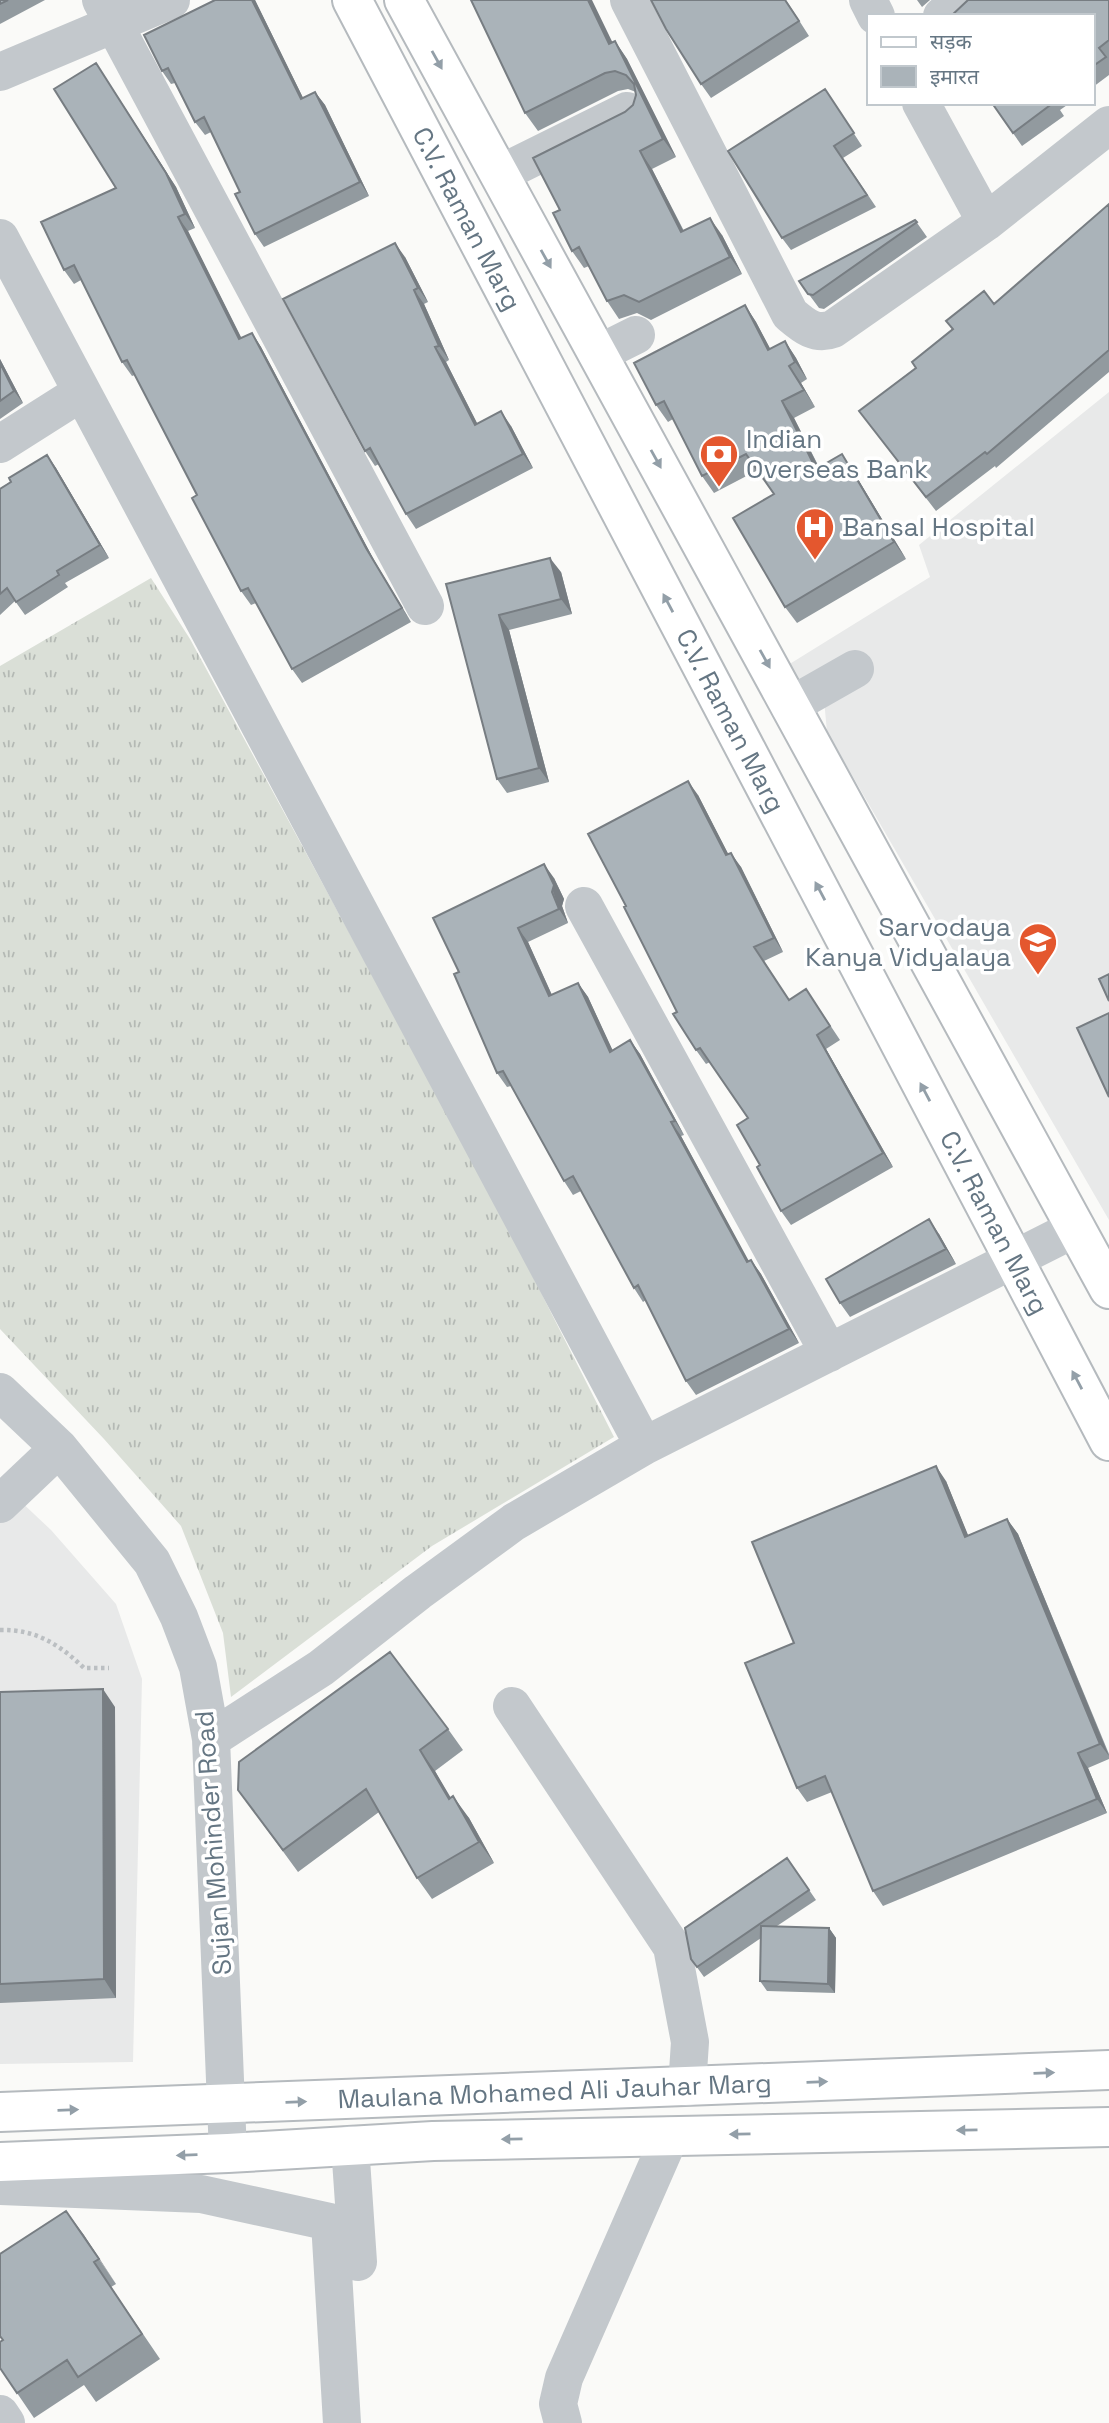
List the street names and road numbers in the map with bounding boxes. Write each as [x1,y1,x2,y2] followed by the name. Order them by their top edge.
[405,121,529,316] street label: C.V. Raman Marg
[668,623,793,818] street label: C.V. Raman Marg
[932,1125,1056,1320] street label: C.V. Raman Marg
[187,1710,239,1976] street label: Sujan Mohinder Road
[337,2066,772,2116] street label: Maulana Mohamed Ali Jauhar Marg

